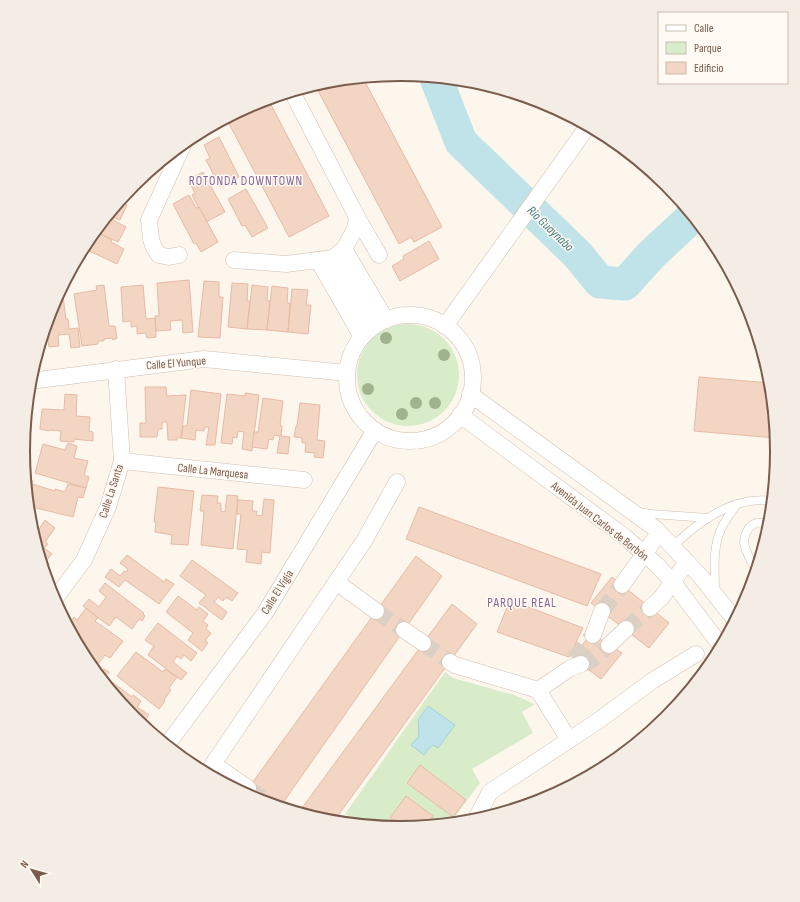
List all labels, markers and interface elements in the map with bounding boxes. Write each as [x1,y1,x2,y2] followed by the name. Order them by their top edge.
[658,12,788,84] legend
[694,21,714,36] text: Calle
[694,41,722,56] text: Parque
[694,61,723,76] text: Edificio
[189,173,303,189] district label: ROTONDA DOWNTOWN
[524,203,577,255] water label: Río Guaynabo
[145,353,207,374] street label: Calle El Yunque
[177,460,249,483] street label: Calle La Marquesa
[96,462,127,520] street label: Calle La Santa
[547,478,652,564] street label: Avenida Juan Carlos de Borbón
[258,567,297,617] street label: Calle El Vigía
[487,595,557,611] district label: PARQUE REAL
[12,850,52,890] north arrow
[17,858,31,871] text: N

